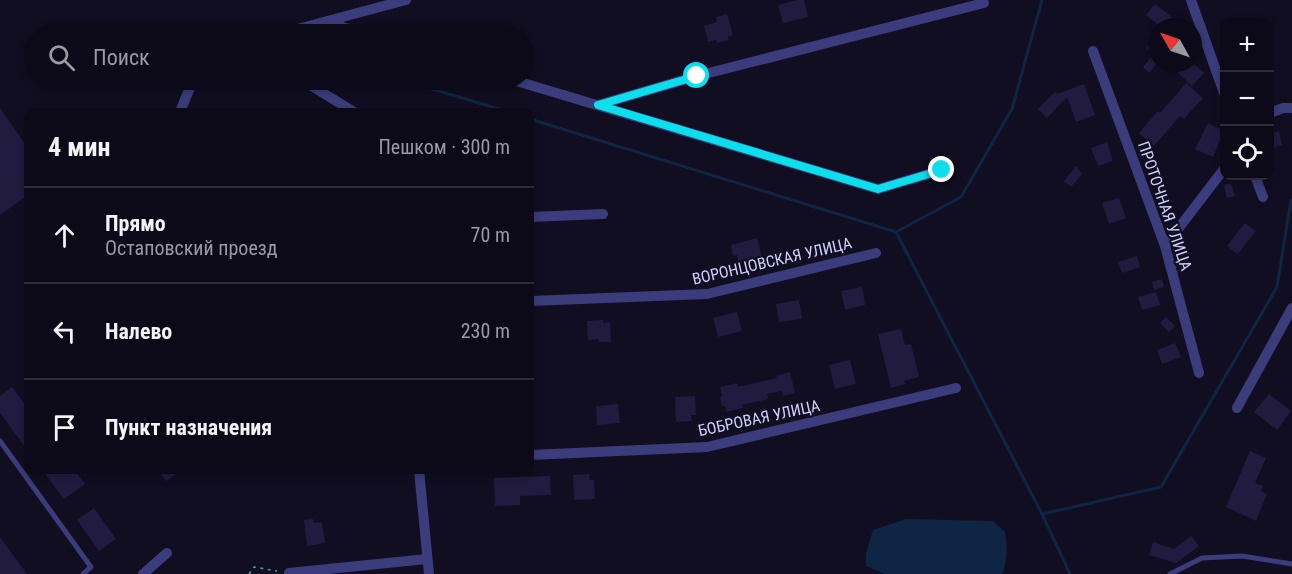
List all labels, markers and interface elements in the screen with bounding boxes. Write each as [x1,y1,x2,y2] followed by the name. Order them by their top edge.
[1148,18,1202,72] north arrow
[1220,18,1274,180] map controls
[1220,18,1274,72] button: +
[24,24,534,90] search box
[45,41,78,74] icon: search
[93,45,150,70] text: Поиск
[683,62,709,88] route start
[1220,72,1274,126] button: −
[1220,126,1274,180] button: locate
[48,132,110,162] text: 4 мин
[378,135,510,159] text: Пешком · 300 m
[1134,139,1196,273] street label: ПРОТОЧНАЯ УЛИЦА
[928,156,954,182] route end
[105,211,166,236] text: Прямо
[48,219,81,252] icon: ahead
[471,223,510,247] text: 70 m
[690,233,854,289] street label: ВОРОНЦОВСКАЯ УЛИЦА
[105,236,277,260] text: Остаповский проезд
[48,315,81,348] icon: left
[105,319,172,344] text: Налево
[461,319,510,343] text: 230 m
[696,396,822,440] street label: БОБРОВАЯ УЛИЦА
[48,411,81,444] icon: arrive
[105,415,272,440] text: Пункт назначения

